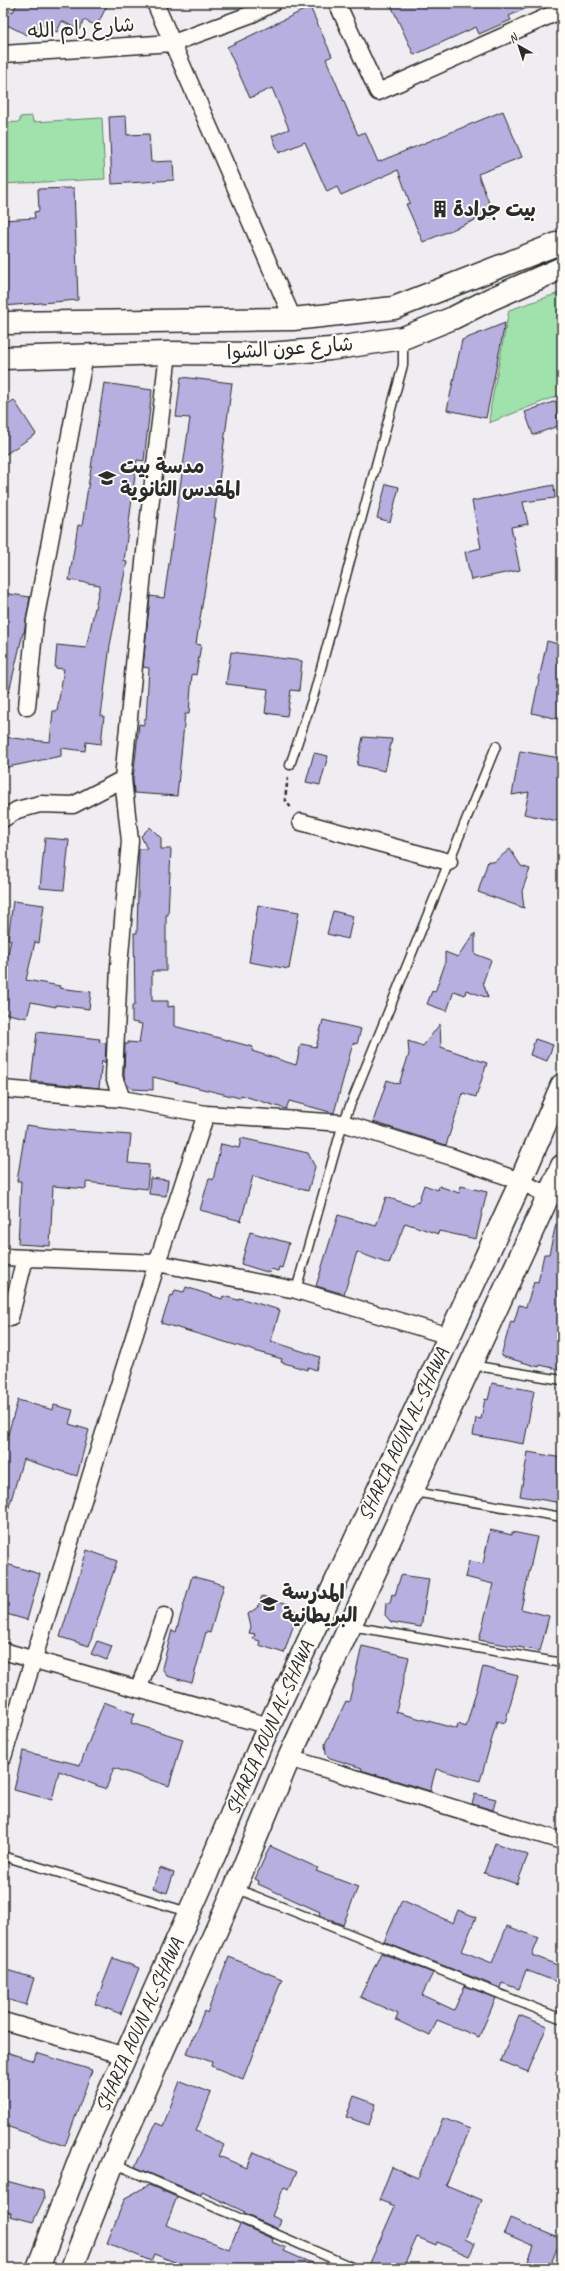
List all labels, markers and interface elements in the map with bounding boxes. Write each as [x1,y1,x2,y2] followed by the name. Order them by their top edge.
[27,12,136,46] street label: شارع رام الله
[499,26,539,66] north arrow
[506,29,521,46] text: N
[453,197,536,222] place label: بيت جرادة
[430,199,450,219] building icon: بيت جرادة
[226,331,354,366] street label: شارع عون الشوا
[120,454,240,503] place label: مدسة بيت المقدس الثانوية
[97,468,117,488] school or university icon: مدسة بيت المقدس الثانوية
[352,1343,454,1524] street label: SHARIA AOUN AL-SHAWA
[282,1580,357,1628] place label: المدرسة البريطانية
[259,1594,279,1614] school or university icon: المدرسة البريطانية
[219,1636,319,1819] street label: SHARIA AOUN AL-SHAWA
[89,1933,189,2116] street label: SHARIA AOUN AL-SHAWA

